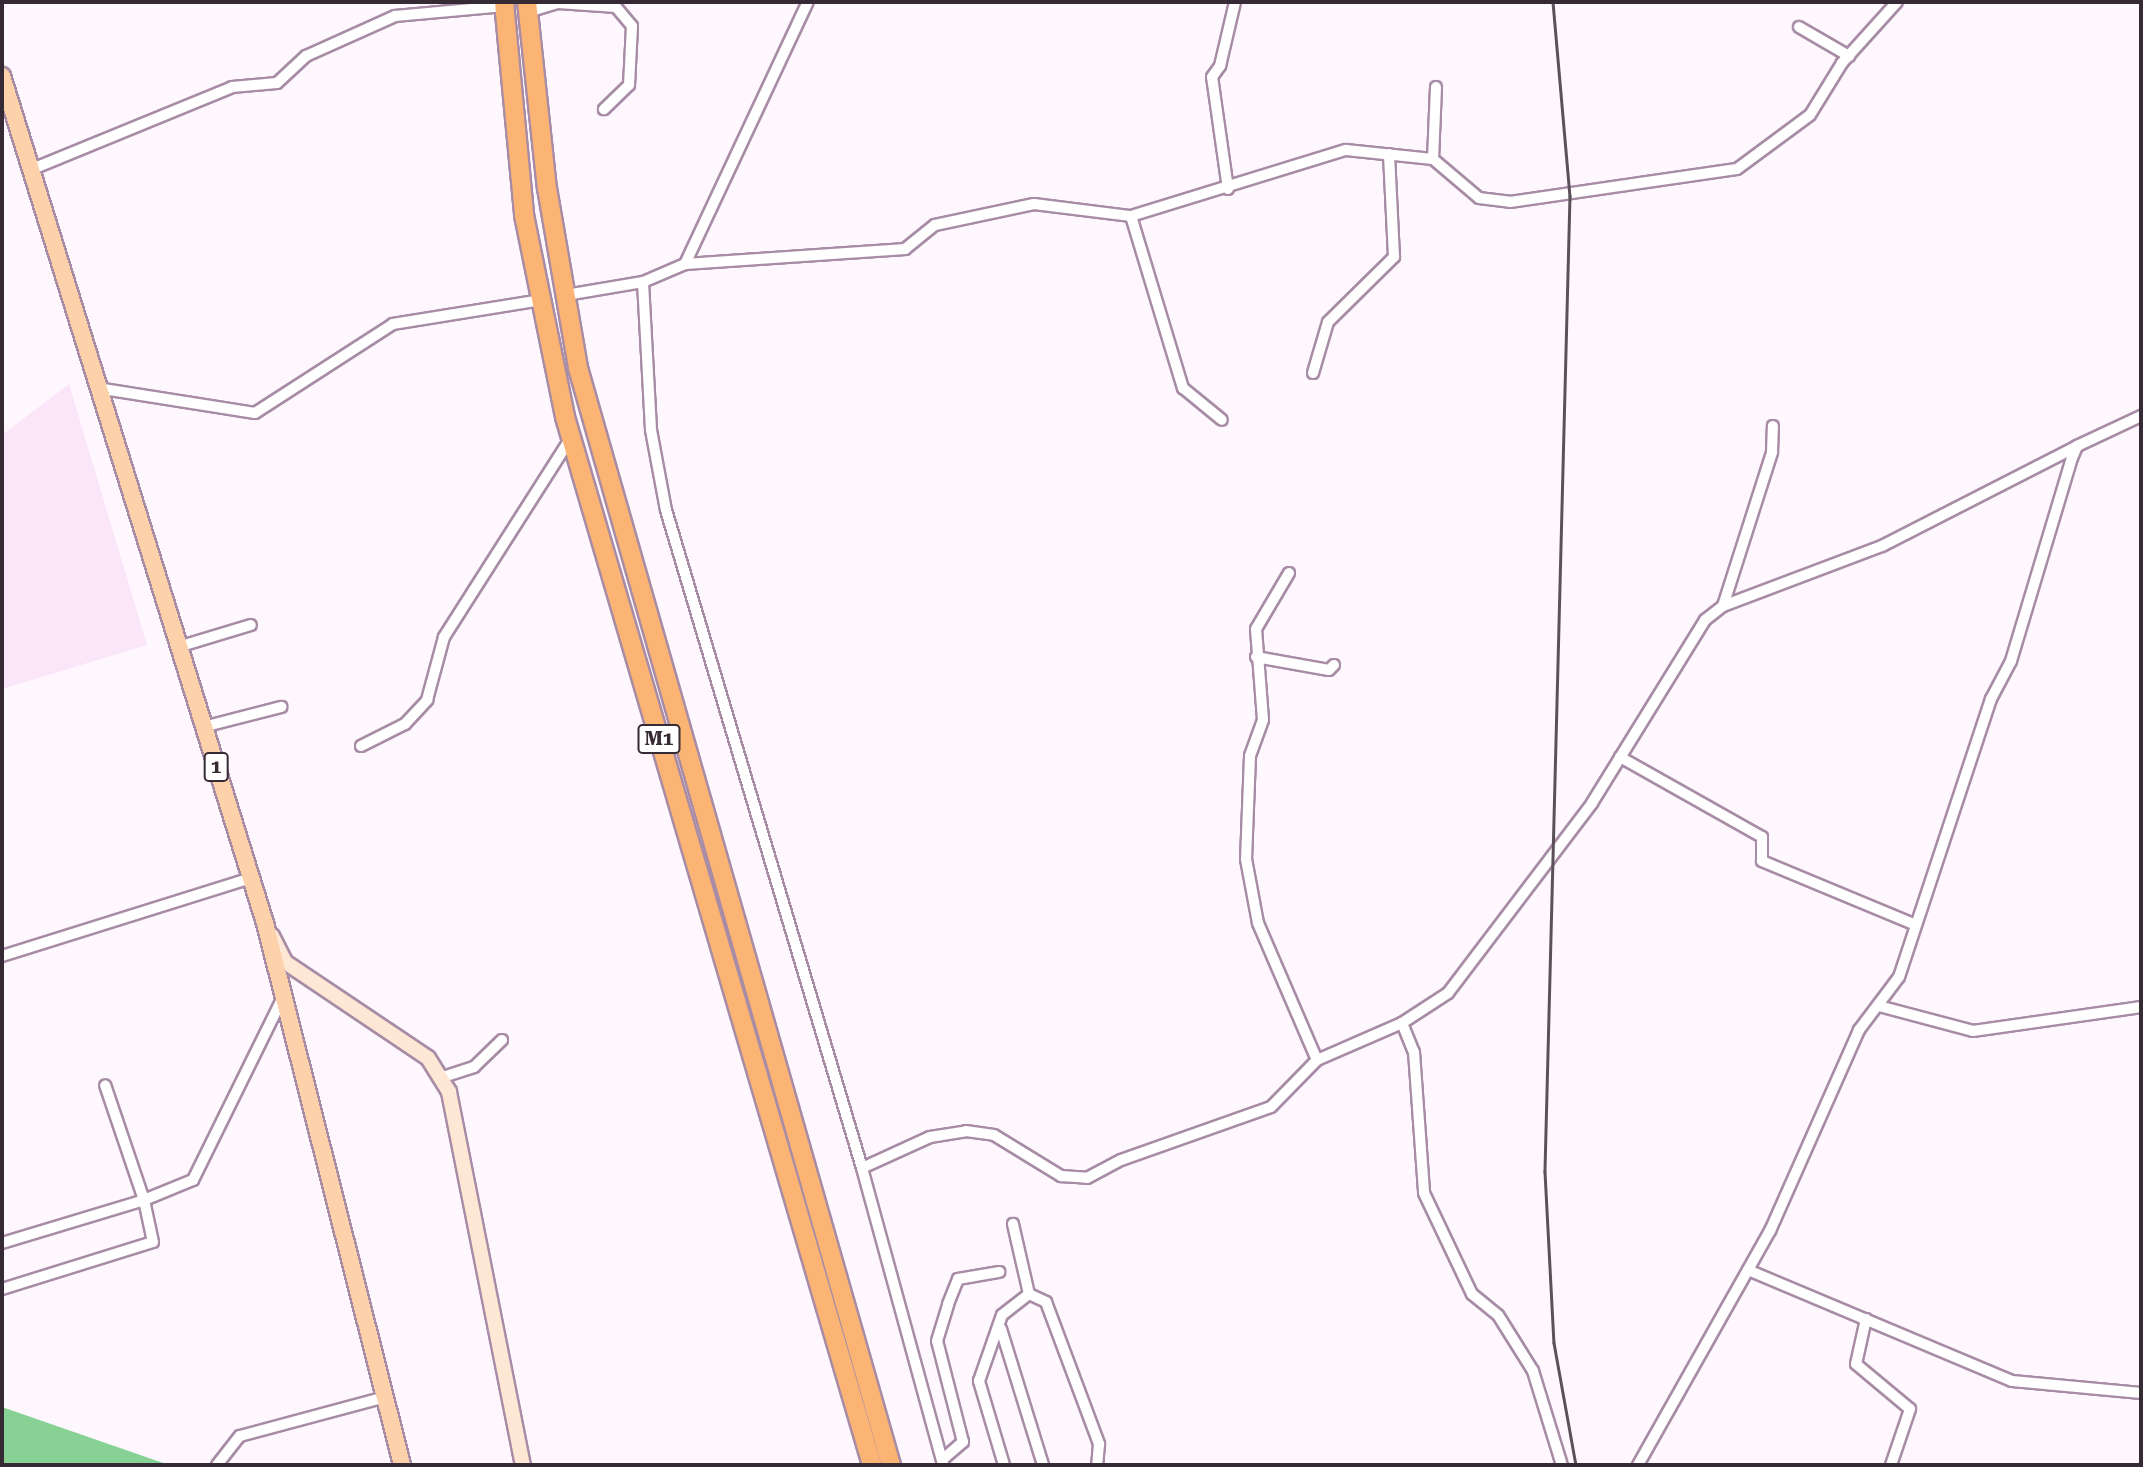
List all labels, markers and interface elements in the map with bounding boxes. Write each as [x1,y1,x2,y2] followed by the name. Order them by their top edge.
[636,724,682,754] road number: M1
[202,752,230,782] road number: 1

